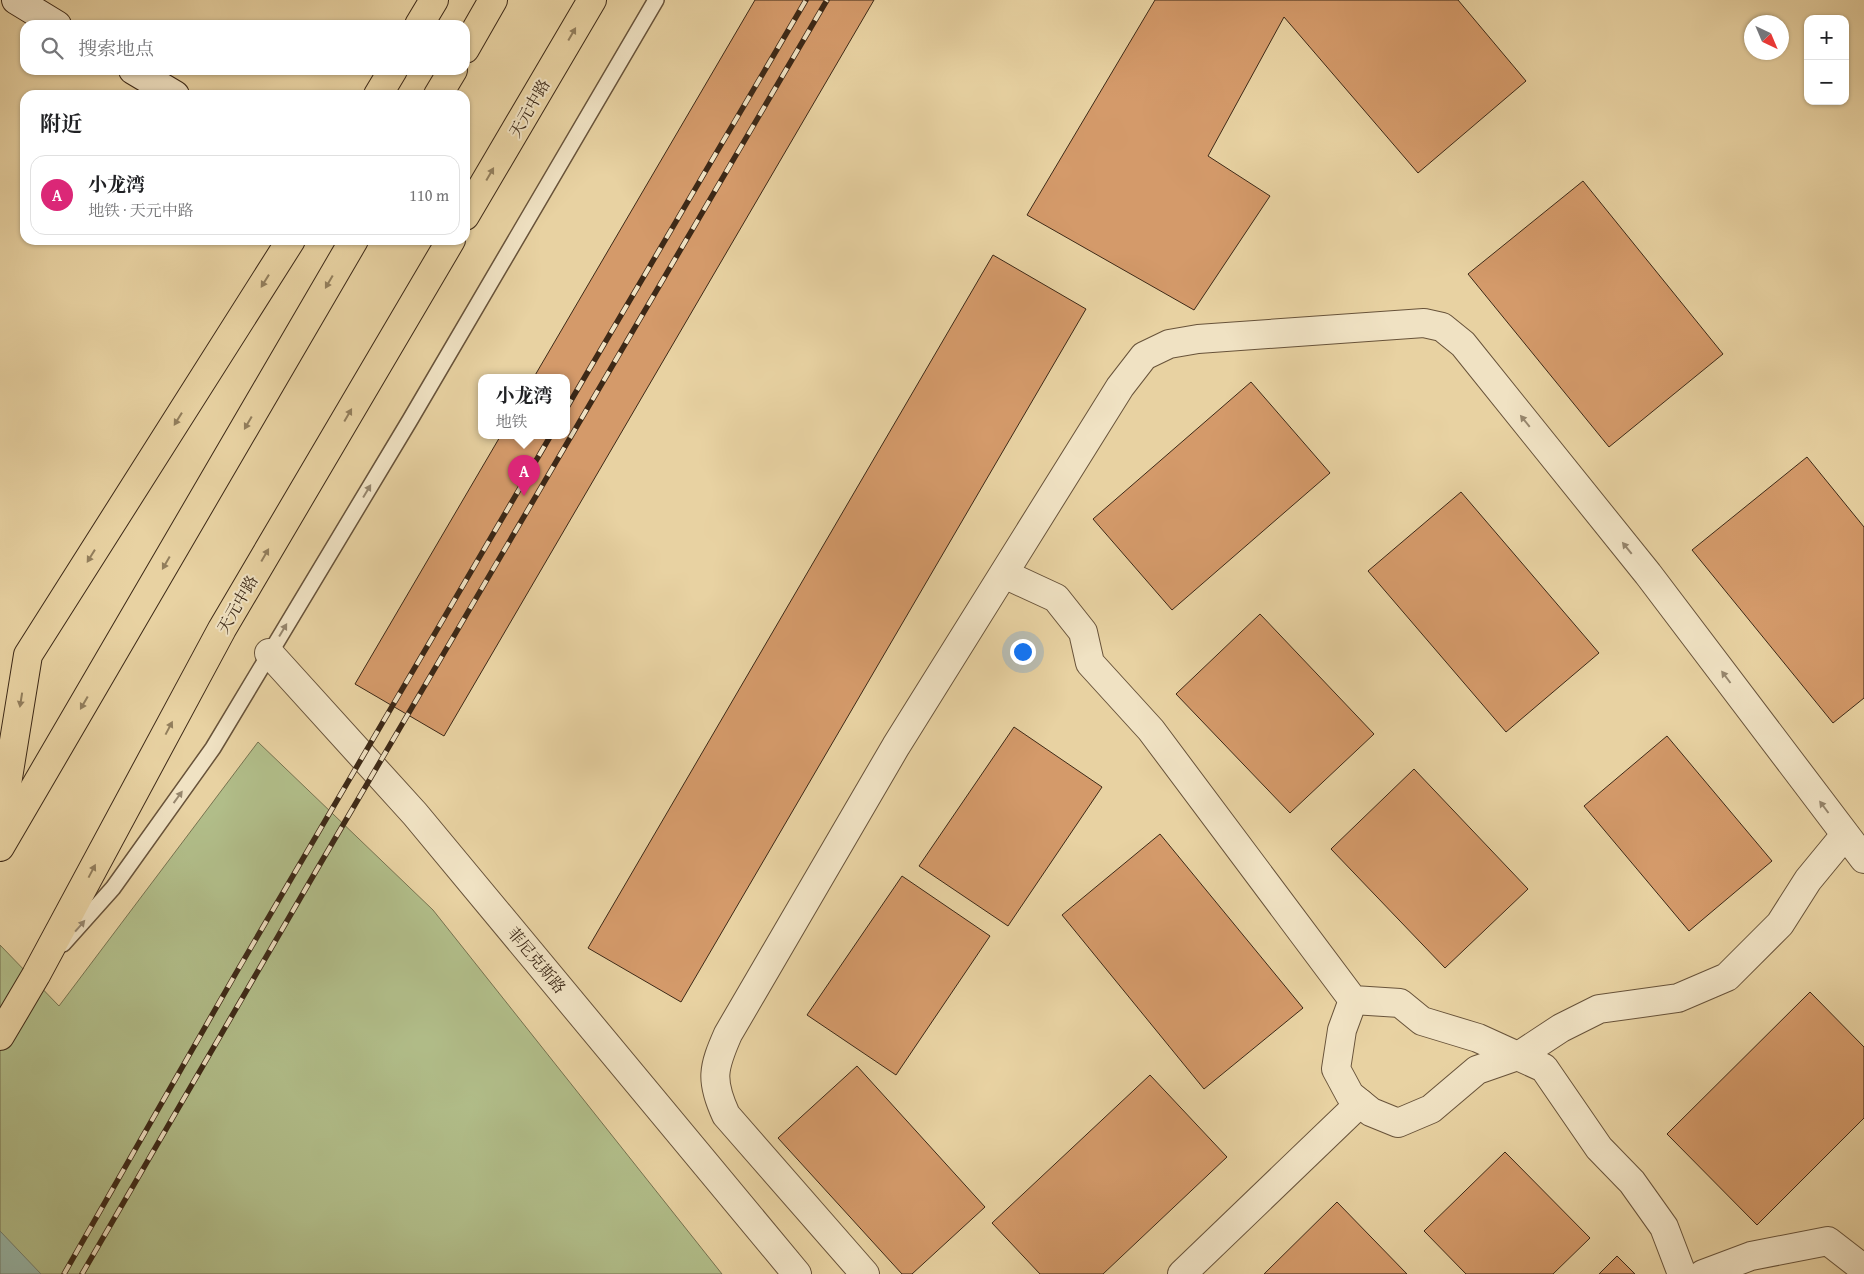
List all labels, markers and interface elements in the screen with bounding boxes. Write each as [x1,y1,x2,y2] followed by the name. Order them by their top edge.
[1744,15,1789,60] north arrow
[1804,15,1849,105] map controls
[1804,15,1849,60] button: +
[20,20,470,75] search box
[568,27,576,41] one-way arrow
[38,34,66,62] icon: search
[78,34,154,62] text: 搜索地点
[1804,60,1849,105] button: −
[503,74,555,142] street label: 天元中路
[40,108,82,139] text: 附近
[485,168,494,181] one-way arrow
[88,170,145,198] text: 小龙湾
[52,183,62,207] text: A
[409,183,449,207] text: 110 m
[88,198,194,222] text: 地铁 · 天元中路
[260,275,269,288] one-way arrow
[325,276,334,289] one-way arrow
[478,374,570,439] popup
[495,381,553,409] text: 小龙湾
[343,409,352,422] one-way arrow
[495,409,528,433] text: 地铁
[173,412,182,425] one-way arrow
[1520,415,1531,428] one-way arrow
[243,416,252,429] one-way arrow
[508,455,540,496] pin: A
[363,484,372,497] one-way arrow
[1621,542,1632,555] one-way arrow
[86,549,95,562] one-way arrow
[261,549,270,562] one-way arrow
[161,556,170,570] one-way arrow
[211,570,263,638] street label: 天元中路
[279,623,288,636] one-way arrow
[1010,639,1036,665] your location
[1720,671,1731,684] one-way arrow
[16,692,24,708] one-way arrow
[79,697,88,710] one-way arrow
[165,720,173,735] one-way arrow
[173,790,183,804] one-way arrow
[1818,801,1829,814] one-way arrow
[88,864,96,878] one-way arrow
[74,919,85,932] one-way arrow
[502,922,572,998] street label: 菲尼克斯路

